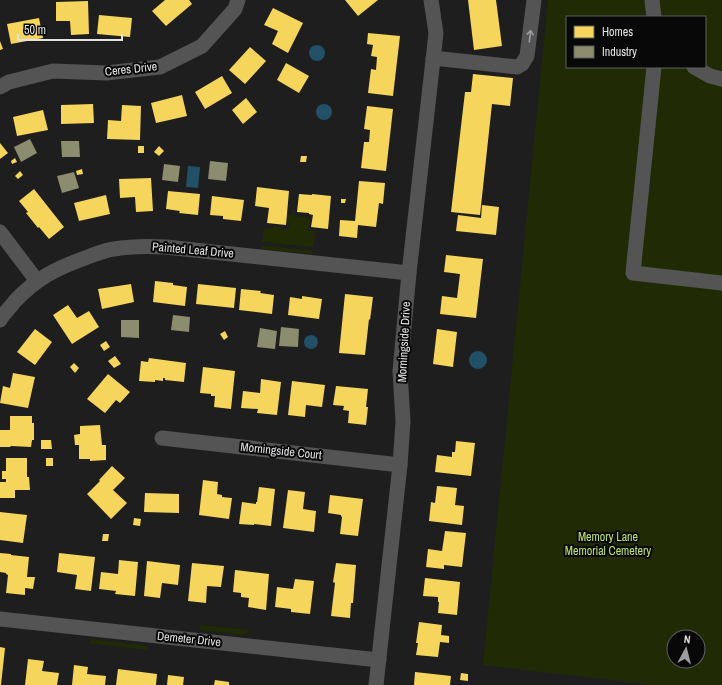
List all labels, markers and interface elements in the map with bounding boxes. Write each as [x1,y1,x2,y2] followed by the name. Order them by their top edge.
[18,16,122,42] scale bar
[566,16,706,68] legend
[24,22,46,38] text: 50 m
[602,24,633,40] text: Homes
[526,30,534,43] one-way arrow
[602,44,637,60] text: Industry
[104,58,158,80] street label: Ceres Drive
[151,238,235,262] street label: Painted Leaf Drive
[394,301,414,383] street label: Morningside Drive
[240,439,323,463] street label: Morningside Court
[565,529,651,559] park label: Memory Lane Memorial Cemetery
[156,628,222,650] street label: Demeter Drive
[666,629,706,669] north arrow
[683,632,691,646] text: N

